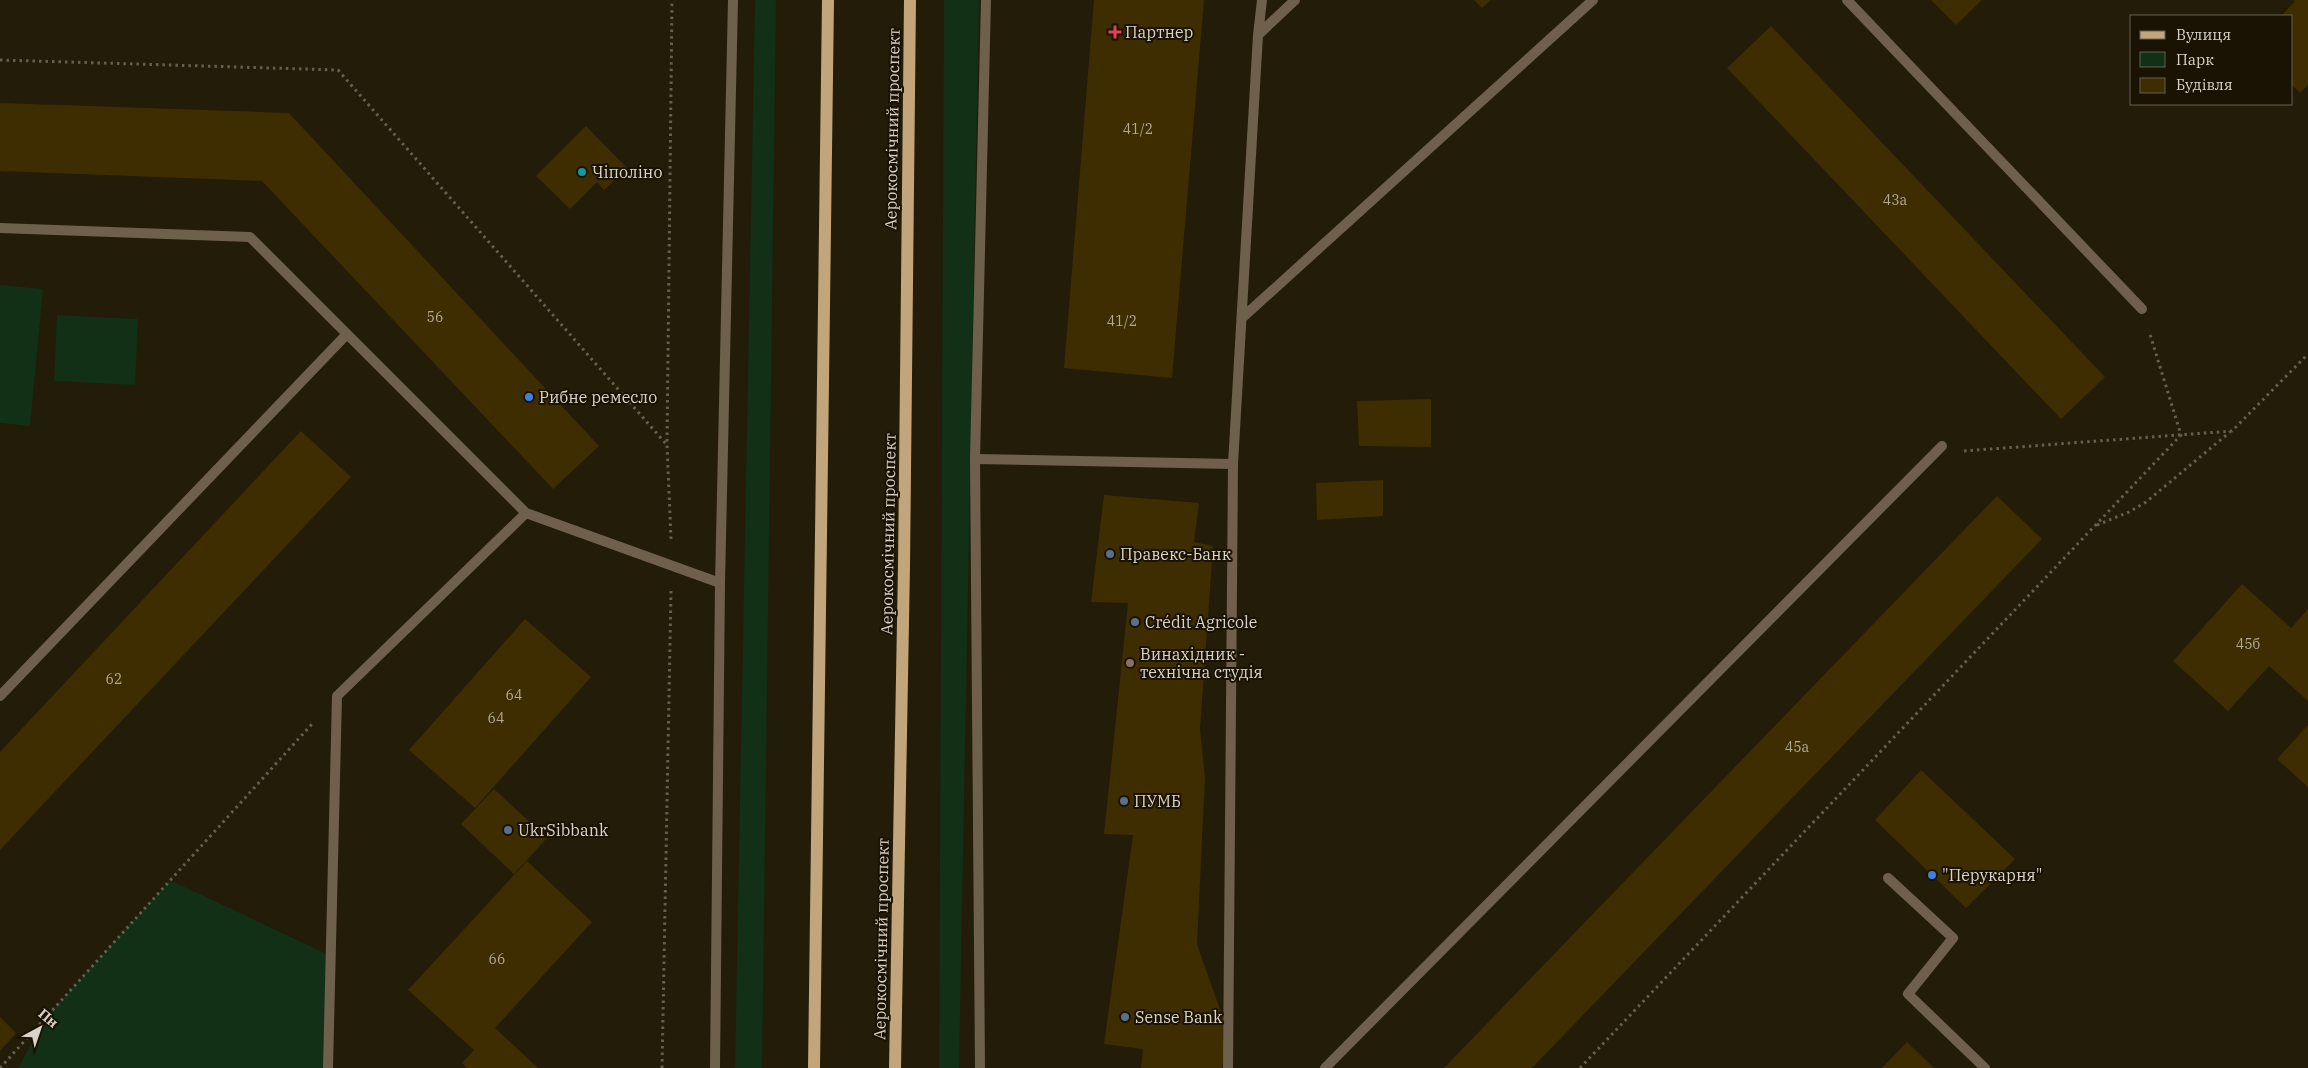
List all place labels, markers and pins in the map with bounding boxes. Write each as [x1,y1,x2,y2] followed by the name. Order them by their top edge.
[1125,22,1194,42] place label: Партнер
[1109,26,1121,38] marker: Партнер
[592,162,662,182] place label: Чіполіно
[576,166,588,178] marker: Чіполіно
[539,387,657,407] place label: Рибне ремесло
[523,391,535,403] marker: Рибне ремесло
[1120,544,1232,564] place label: Правекс-Банк
[1104,548,1116,560] marker: Правекс-Банк
[1145,612,1257,632] place label: Crédit Agricole
[1129,616,1141,628] marker: Crédit Agricole
[1140,644,1263,682] place label: Винахідник - технічна студія
[1124,657,1136,669] marker: Винахідник - технічна студія
[1134,791,1181,811] place label: ПУМБ
[1118,795,1130,807] marker: ПУМБ
[518,820,609,840] place label: UkrSibbank
[502,824,514,836] marker: UkrSibbank
[1942,865,2042,885] place label: "Перукарня"
[1926,869,1938,881] marker: "Перукарня"
[1135,1007,1223,1027] place label: Sense Bank
[1119,1011,1131,1023] marker: Sense Bank

